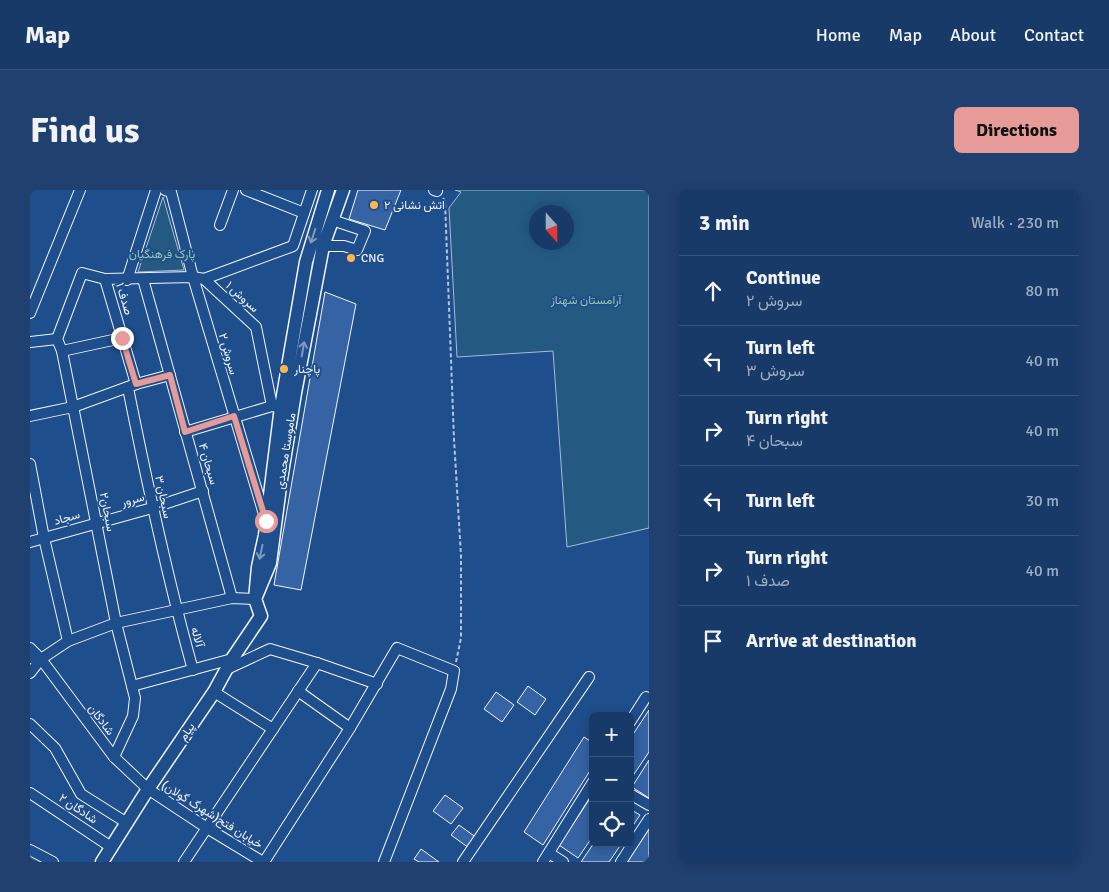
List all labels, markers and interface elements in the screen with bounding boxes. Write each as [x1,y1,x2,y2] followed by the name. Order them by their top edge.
[25,20,70,50] text: Map
[816,24,861,46] text: Home
[889,24,922,46] text: Map
[950,24,996,46] text: About
[1024,24,1084,46] text: Contact
[954,107,1079,153] button: Directions
[30,109,140,152] text: Find us
[384,198,445,213] place label: اتش نشانی ۲
[368,199,380,211] marker: اتش نشانی ۲
[529,205,574,250] north arrow
[699,210,750,236] text: 3 min
[971,213,1059,233] text: Walk · 230 m
[307,228,317,244] one-way arrow
[129,247,195,262] park label: پارک فرهنگیان
[361,251,384,266] place label: CNG
[345,252,357,264] marker: CNG
[746,266,821,290] text: Continue
[699,277,727,305] icon: ahead
[222,278,262,316] street label: سروش ۱
[112,281,136,317] street label: صدف ۱
[1025,281,1059,301] text: 80 m
[746,291,802,311] text: سروش ۲
[550,293,623,308] park label: آرامستان شهناز
[111,327,134,350] route end
[215,332,241,376] street label: سروش ۲
[746,336,815,360] text: Turn left
[299,341,308,357] one-way arrow
[699,347,727,375] icon: left
[1025,351,1059,371] text: 40 m
[746,361,805,381] text: سروش ۳
[293,362,320,377] place label: پاچنار
[278,363,290,375] marker: پاچنار
[746,406,828,430] text: Turn right
[273,412,299,490] street label: ماموستا محمدی
[699,417,727,445] icon: right
[1025,421,1059,441] text: 40 m
[746,431,803,451] text: سبحان ۴
[195,441,221,487] street label: سبحان ۴
[151,474,175,520] street label: سبحان ۳
[699,487,727,515] icon: left
[746,489,815,513] text: Turn left
[119,490,146,511] street label: سرور
[96,491,118,533] street label: سبحان۲
[1025,491,1059,511] text: 30 m
[52,507,82,529] street label: سجاد
[255,510,278,533] route start
[256,543,266,559] one-way arrow
[746,546,828,570] text: Turn right
[699,557,727,585] icon: right
[1025,561,1059,581] text: 40 m
[746,571,790,591] text: صدف ۱
[187,625,207,650] street label: آلاله
[699,627,727,655] icon: arrive
[746,629,917,653] text: Arrive at destination
[85,702,117,738] street label: شادگان
[589,712,634,847] map controls
[589,712,634,757] button: +
[176,720,198,744] street label: پیام
[589,757,634,802] button: −
[158,778,265,853] street label: خیابان فتح(شهرگ گولان)
[56,791,100,827] street label: شادگان ۲
[589,802,634,847] button: locate

